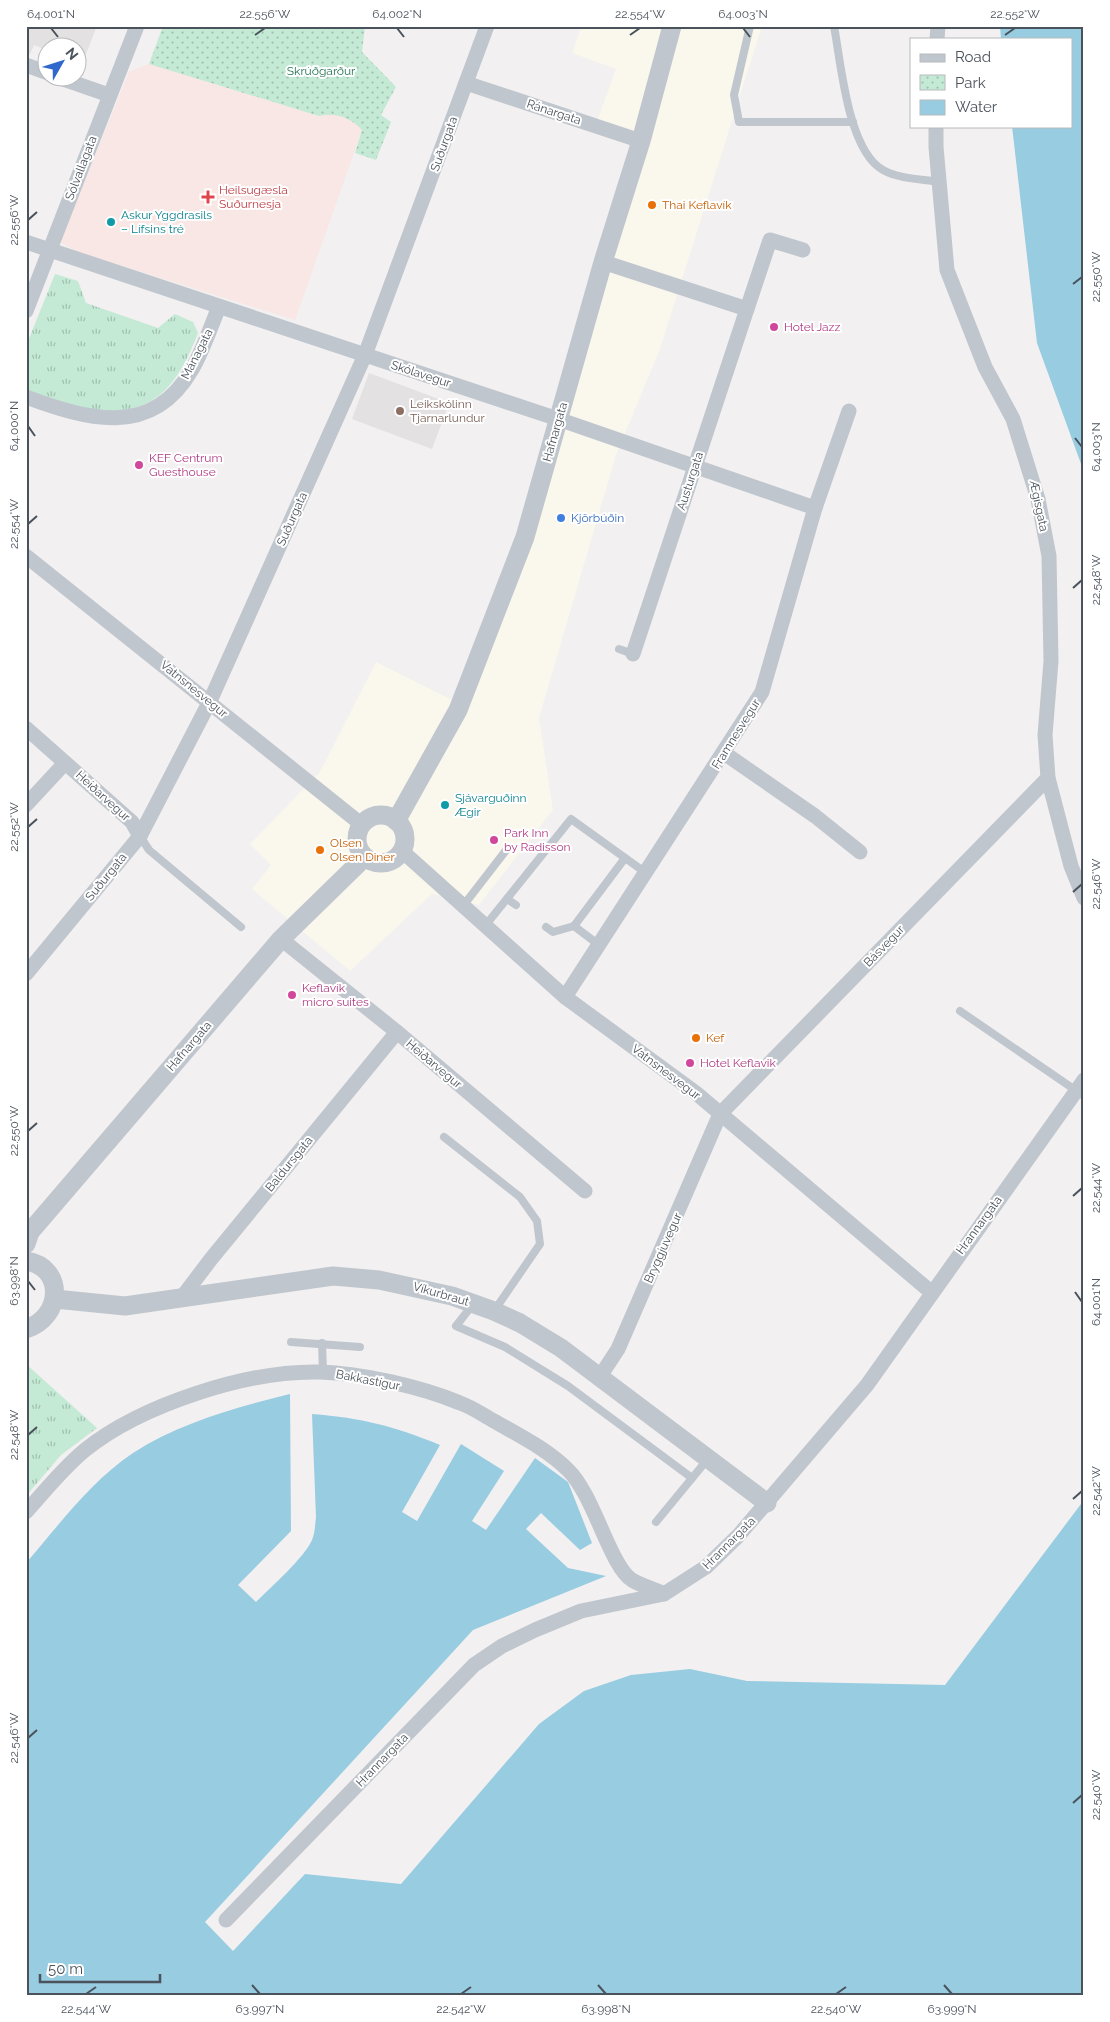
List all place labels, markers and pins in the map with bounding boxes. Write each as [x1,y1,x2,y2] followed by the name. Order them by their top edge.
[219,183,288,211] place label: Heilsugæsla Suðurnesja
[201,190,215,204] marker: Heilsugæsla Suðurnesja
[662,198,732,212] place label: Thai Keflavík
[646,199,658,211] marker: Thai Keflavík
[121,208,212,236] place label: Askur Yggdrasils – Lífsins tré
[105,216,117,228] marker: Askur Yggdrasils – Lífsins tré
[784,320,841,334] place label: Hotel Jazz
[768,321,780,333] marker: Hotel Jazz
[410,397,486,425] place label: Leikskólinn Tjarnarlundur
[394,405,406,417] marker: Leikskólinn Tjarnarlundur
[149,451,222,479] place label: KEF Centrum Guesthouse
[133,459,145,471] marker: KEF Centrum Guesthouse
[571,511,624,525] place label: Kjörbúðin
[555,512,567,524] marker: Kjörbúðin
[454,791,527,819] place label: Sjávarguðinn Ægir
[439,799,451,811] marker: Sjávarguðinn Ægir
[504,826,571,854] place label: Park Inn by Radisson
[488,834,500,846] marker: Park Inn by Radisson
[330,836,395,864] place label: Olsen Olsen Diner
[314,844,326,856] marker: Olsen Olsen Diner
[302,981,369,1009] place label: Keflavík micro suites
[286,989,298,1001] marker: Keflavík micro suites
[706,1031,725,1045] place label: Kef
[690,1032,702,1044] marker: Kef
[700,1056,776,1070] place label: Hotel Keflavik
[684,1057,696,1069] marker: Hotel Keflavik

